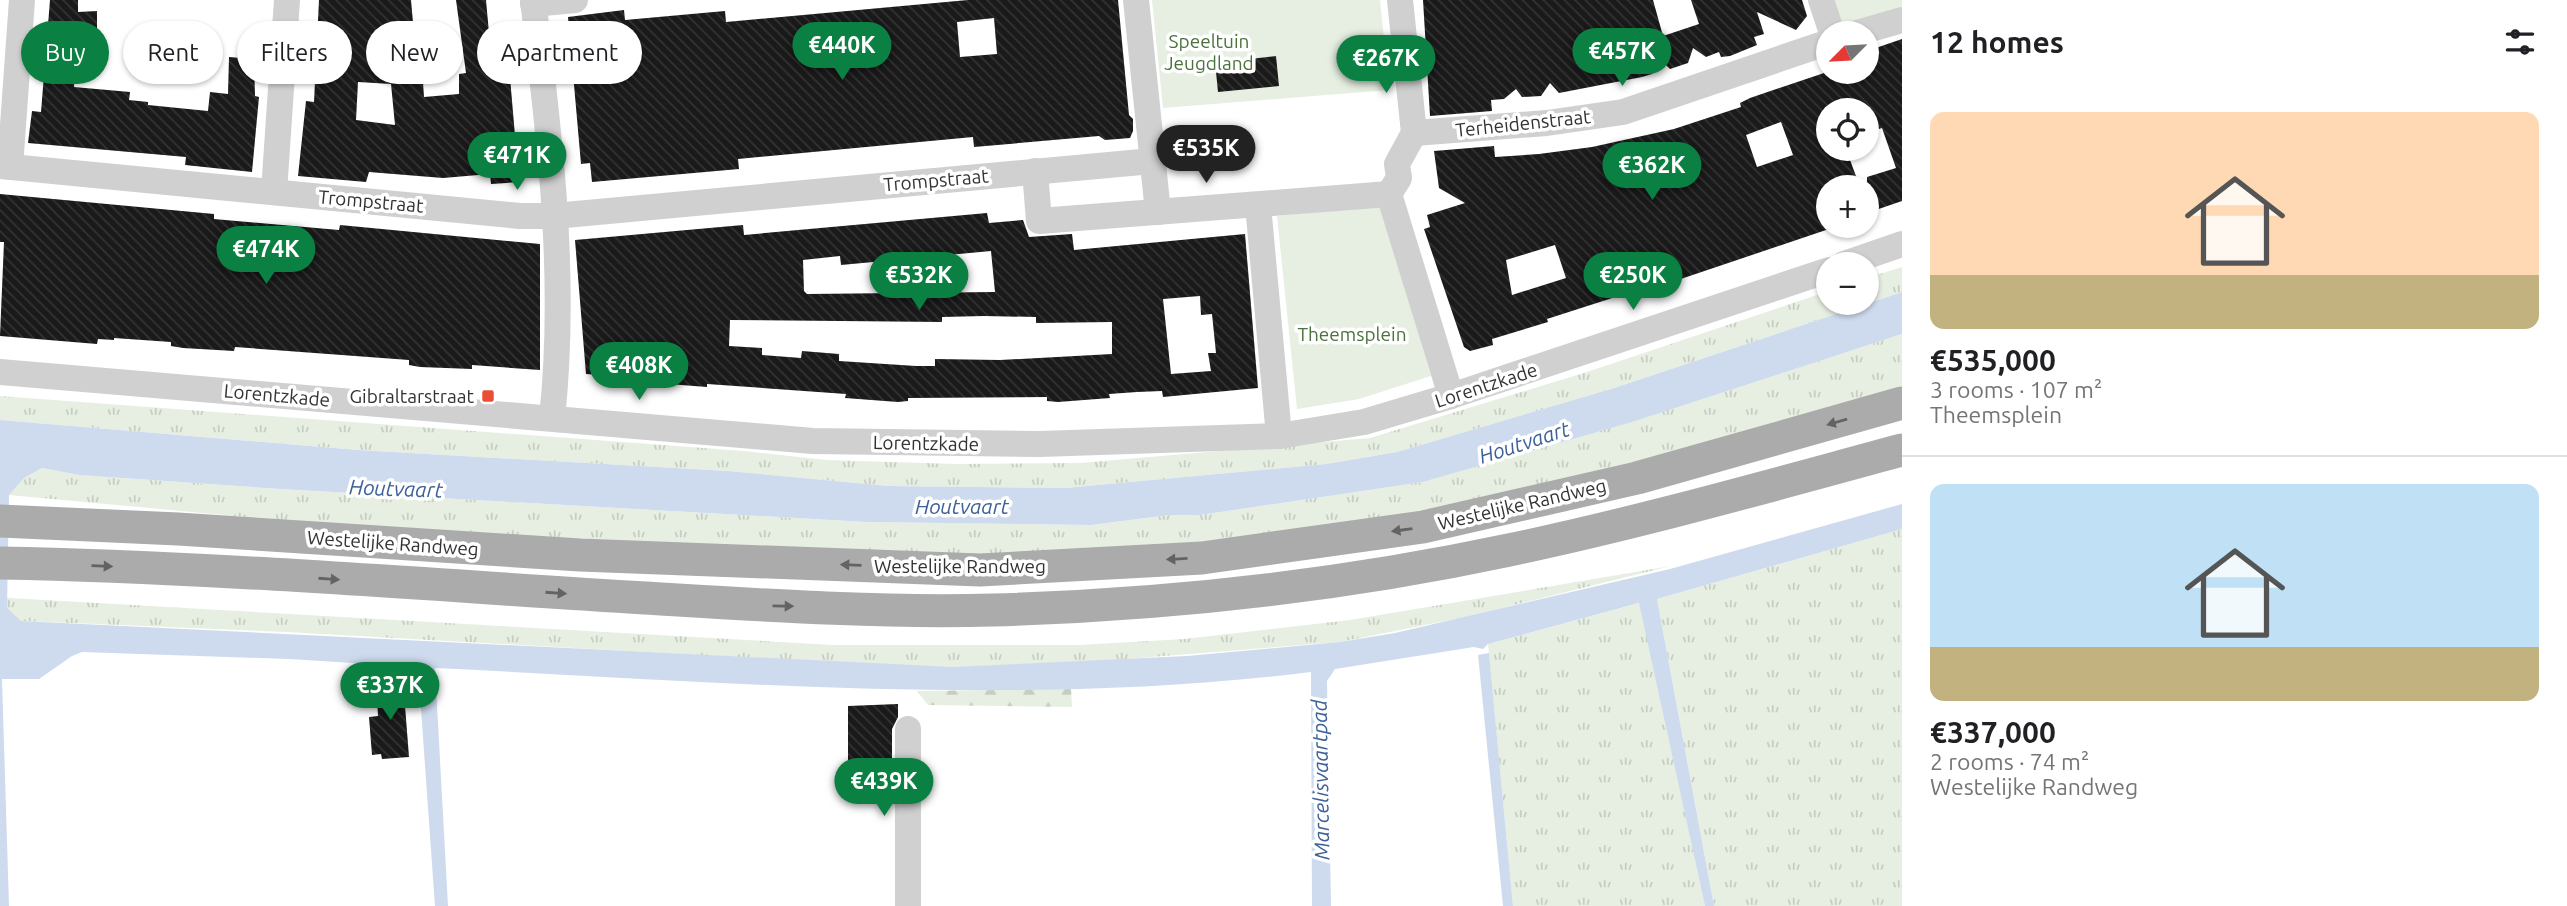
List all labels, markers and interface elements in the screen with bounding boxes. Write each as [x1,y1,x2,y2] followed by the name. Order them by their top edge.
[21,21,109,84] chip: Buy
[123,21,223,84] chip: Rent
[237,21,352,84] chip: Filters
[366,21,463,84] chip: New
[477,21,642,84] chip: Apartment
[1816,21,1880,84] north arrow
[1816,21,1879,315] map controls
[793,22,891,82] pin: €440K
[2501,23,2539,61] icon: filters
[1930,25,2064,59] text: 12 homes
[1573,28,1671,88] pin: €457K
[1164,30,1254,74] park label: Speeltuin Jeugdland
[808,32,876,57] text: €440K
[1337,36,1435,95] pin: €267K
[1588,38,1656,63] text: €457K
[1352,45,1420,70] text: €267K
[1816,98,1879,161] button: locate
[1454,105,1592,141] street label: Terheidenstraat
[1157,125,1255,185] pin: €535K
[468,132,566,192] pin: €471K
[1172,135,1240,160] text: €535K
[483,142,551,167] text: €471K
[1603,142,1701,202] pin: €362K
[1618,152,1686,177] text: €362K
[2172,158,2298,284] icon: home
[882,164,990,196] street label: Trompstraat
[1816,175,1879,238] button: +
[317,185,425,217] street label: Trompstraat
[217,226,315,286] pin: €474K
[232,236,300,261] text: €474K
[870,252,968,312] pin: €532K
[1584,252,1682,312] pin: €250K
[1816,252,1879,315] button: −
[885,262,953,287] text: €532K
[1599,262,1667,287] text: €250K
[1297,323,1407,345] park label: Theemsplein
[590,342,688,402] pin: €408K
[1930,343,2056,377] text: €535,000
[605,352,673,377] text: €408K
[1432,358,1540,412] street label: Lorentzkade
[1930,377,2102,402] text: 3 rooms · 107 m²
[223,379,331,411] street label: Lorentzkade
[349,385,475,407] place label: Gibraltarstraat
[480,388,496,404] marker: Gibraltarstraat
[1930,402,2062,427] text: Theemsplein
[1476,416,1573,468] water label: Houtvaart
[1826,418,1847,428] one-way arrow
[873,431,979,455] street label: Lorentzkade
[349,474,444,502] water label: Houtvaart
[1436,474,1608,534] street label: Westelijke Randweg
[915,494,1010,518] water label: Houtvaart
[1391,524,1413,535] one-way arrow
[306,526,480,560] street label: Westelijke Randweg
[2172,530,2298,656] icon: home
[1165,554,1187,565] one-way arrow
[874,555,1046,577] street label: Westelijke Randweg
[840,560,862,571] one-way arrow
[91,561,113,572] one-way arrow
[318,573,340,584] one-way arrow
[545,588,567,599] one-way arrow
[772,601,794,612] one-way arrow
[341,662,439,722] pin: €337K
[356,672,424,697] text: €337K
[1307,698,1333,860] water label: Marcelisvaartpad
[1930,715,2056,749] text: €337,000
[1930,749,2089,774] text: 2 rooms · 74 m²
[835,758,933,818] pin: €439K
[850,768,918,793] text: €439K
[1930,774,2138,799] text: Westelijke Randweg

